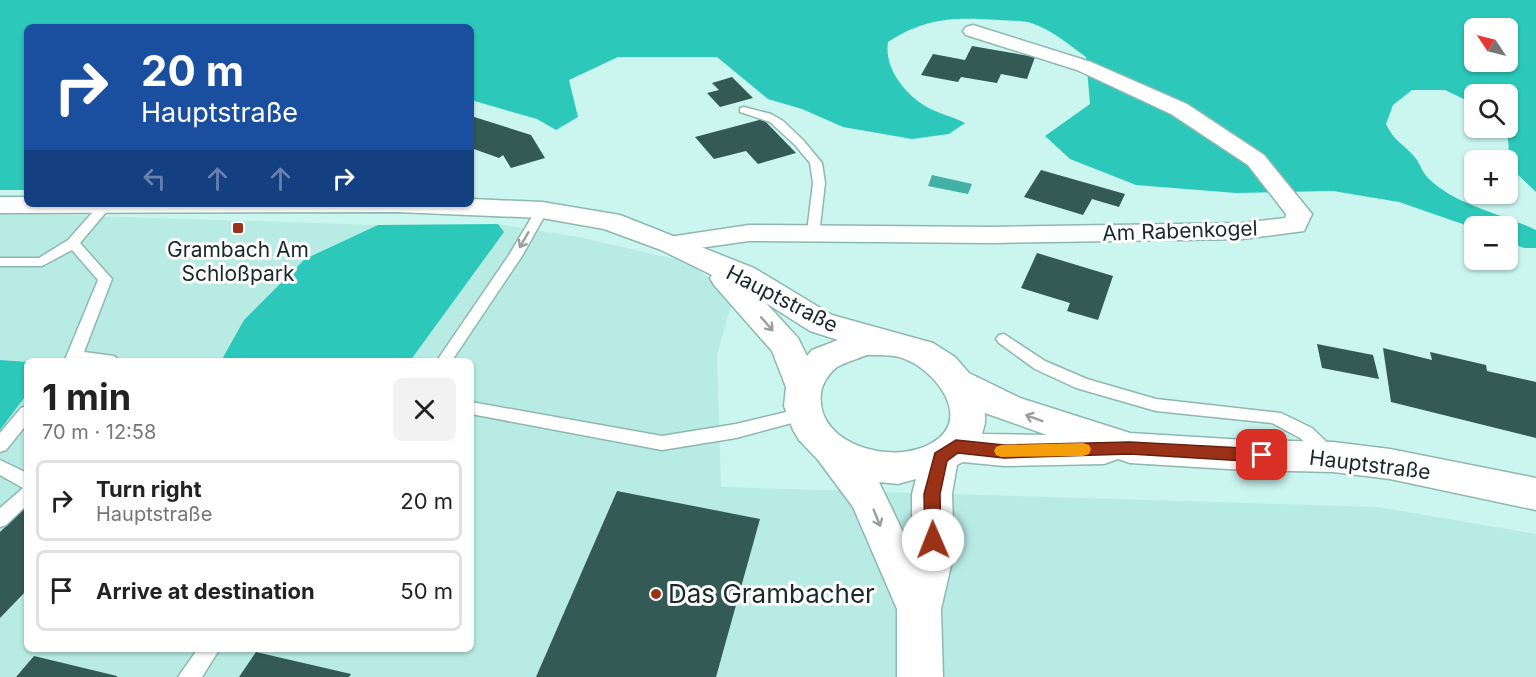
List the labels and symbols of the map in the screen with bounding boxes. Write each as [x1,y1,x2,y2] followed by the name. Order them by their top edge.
[1464,18,1518,72] north arrow
[1102,215,1258,246] street label: Am Rabenkogel
[231,221,245,235] marker: Grambach Am Schloßpark
[517,231,529,248] one-way arrow
[167,237,309,286] place label: Grambach Am Schloßpark
[722,260,842,337] street label: Hauptstraße
[761,316,774,332] one-way arrow
[1025,411,1044,422] one-way arrow
[1236,429,1287,480] pin
[1308,445,1432,484] street label: Hauptstraße
[872,508,883,527] one-way arrow
[901,508,965,572] position arrow
[668,578,875,609] place label: Das Grambacher
[649,587,663,601] marker: Das Grambacher

